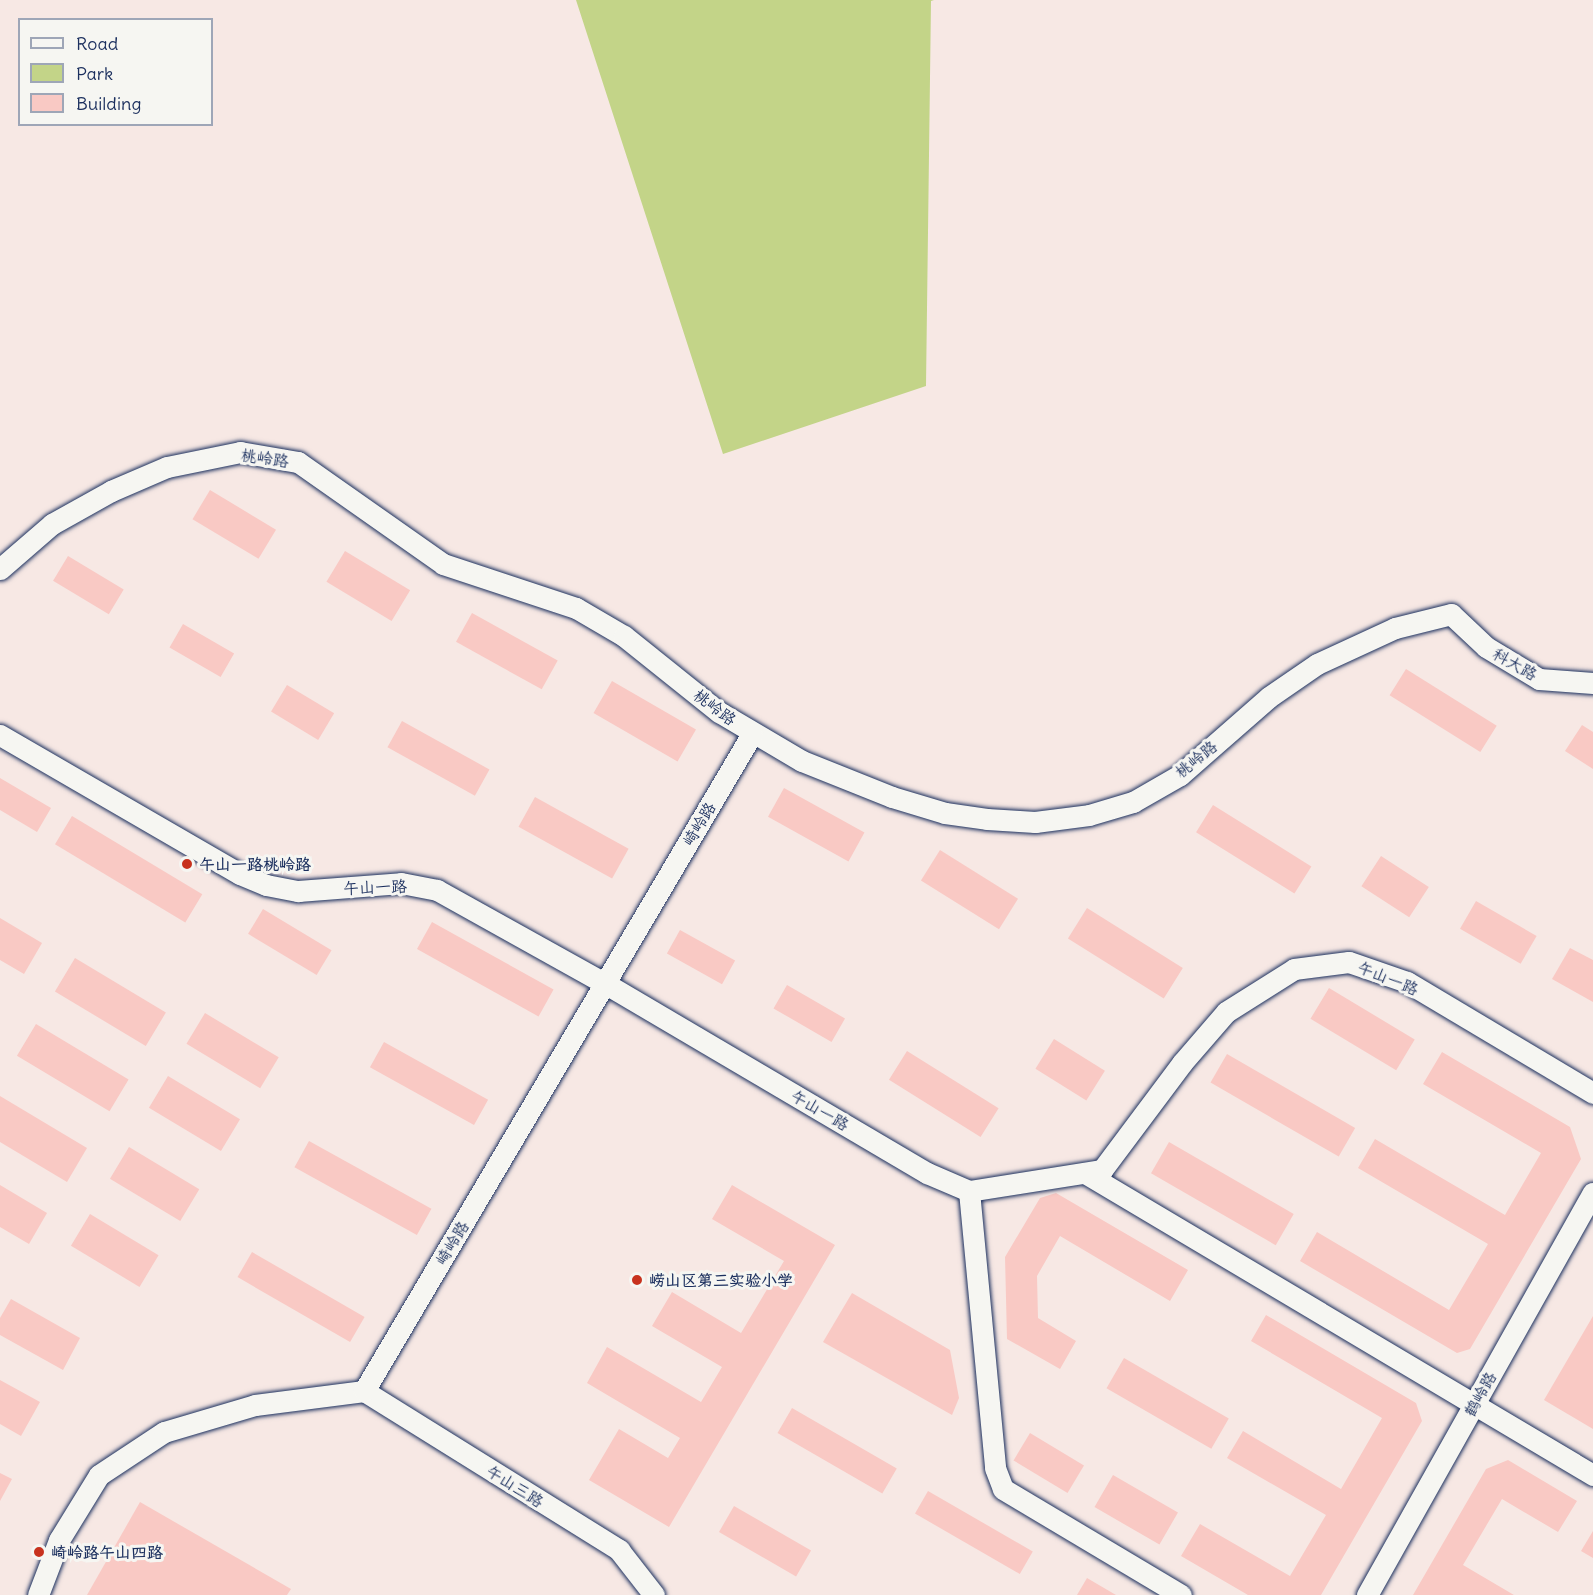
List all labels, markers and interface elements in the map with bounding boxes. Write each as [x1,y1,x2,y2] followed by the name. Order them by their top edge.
[18,18,213,126] legend
[76,32,118,55] text: Road
[76,62,113,85] text: Park
[76,92,141,115] text: Building
[240,445,290,471] street label: 桃岭路
[1489,644,1541,684] street label: 科大路
[690,685,740,729] street label: 桃岭路
[1171,736,1221,782] street label: 桃岭路
[678,798,720,850] street label: 崎岭路
[199,854,311,874] place label: 午山一路桃岭路
[180,857,194,871] marker: 午山一路桃岭路
[343,876,407,898] street label: 午山一路
[1355,957,1421,999] street label: 午山一路
[787,1086,853,1134] street label: 午山一路
[431,1217,473,1269] street label: 崎岭路
[649,1270,793,1290] place label: 崂山区第三实验小学
[630,1273,644,1287] marker: 崂山区第三实验小学
[1460,1368,1500,1420] street label: 鹤岭路
[483,1461,547,1511] street label: 午山三路
[51,1542,163,1562] place label: 崎岭路午山四路
[32,1545,46,1559] marker: 崎岭路午山四路

